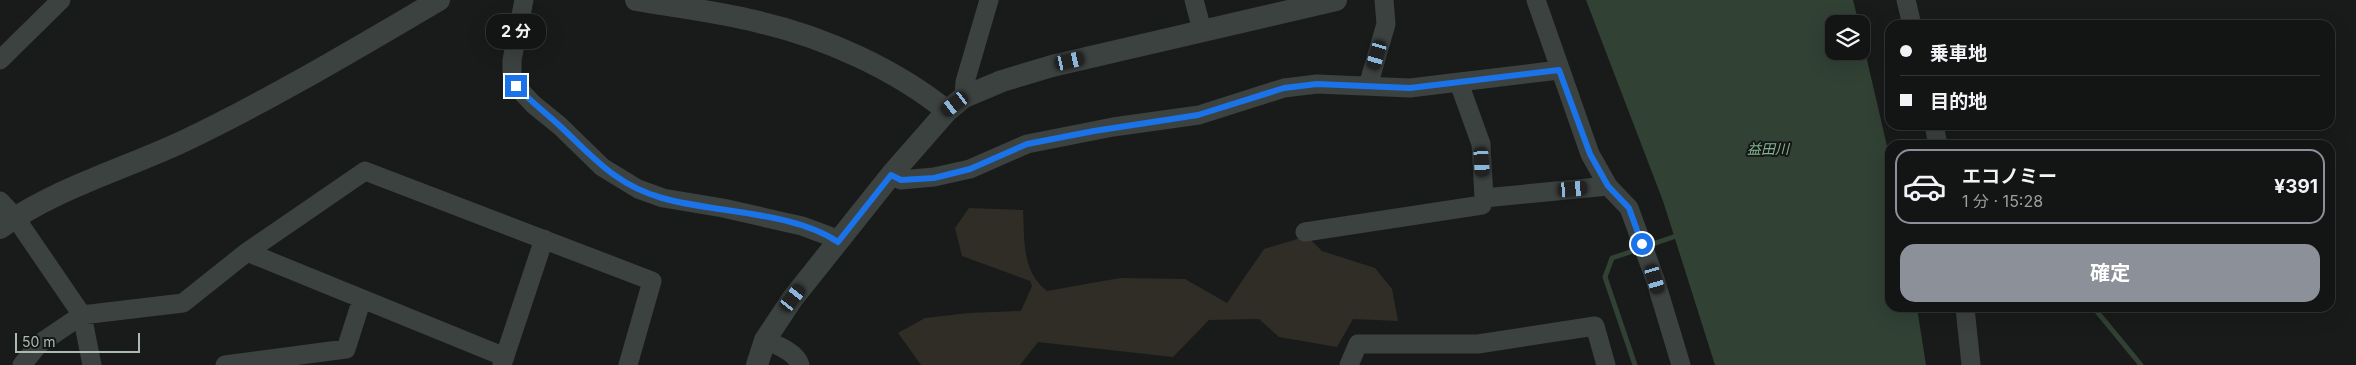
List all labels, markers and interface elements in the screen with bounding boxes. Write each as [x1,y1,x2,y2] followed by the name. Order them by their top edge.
[486,13,546,48] callout: 2 分
[1825,15,1870,60] map controls
[1825,15,1870,60] button: layers
[501,21,531,41] text: 2 分
[1365,38,1388,72] car
[1930,42,1987,65] text: 乗車地
[1053,50,1086,72] car
[505,75,527,97] route end
[938,89,971,119] car
[1930,90,1987,113] text: 目的地
[1747,140,1791,157] water label: 益田川
[1473,147,1490,177] car
[1902,164,1947,209] icon: car
[1962,165,2057,188] text: エコノミー
[2274,175,2318,198] text: ¥391
[1557,180,1588,198] car
[1962,191,2043,211] text: 1 分 · 15:28
[1631,233,1653,255] route start
[1900,244,2320,302] button: 確定
[1643,262,1666,296] car
[777,282,808,314] car
[15,330,140,353] scale bar
[22,333,56,350] text: 50 m

